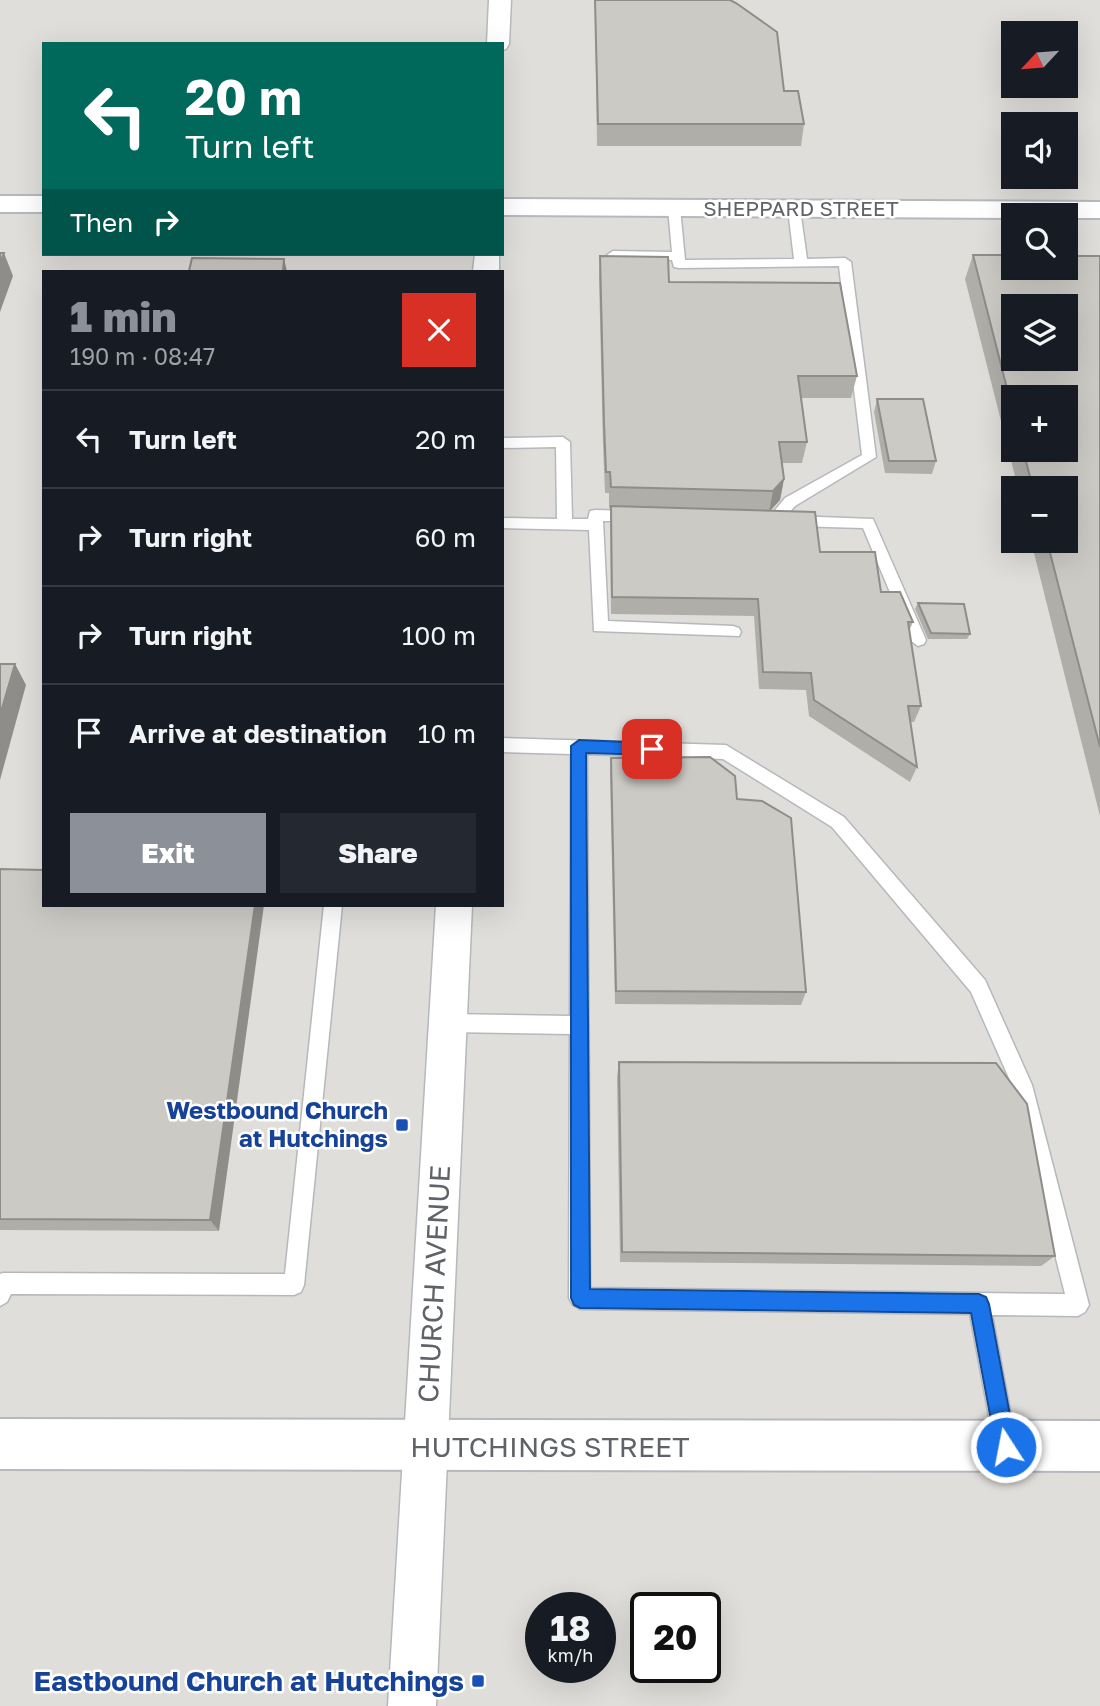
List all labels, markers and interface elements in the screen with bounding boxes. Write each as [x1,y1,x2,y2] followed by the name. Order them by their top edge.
[1001,21,1078,98] north arrow
[1001,21,1078,553] map controls
[185,67,302,126] text: 20 m
[70,70,161,161] icon: left
[1001,112,1078,189] button: sound
[185,127,314,165] text: Turn left
[703,195,899,221] street label: SHEPPARD STREET
[147,203,185,241] icon: right
[1001,203,1078,280] button: search
[70,207,133,238] text: Then
[70,291,177,341] text: 1 min
[402,293,476,367] button: close
[1001,294,1078,371] button: layers
[70,342,215,370] text: 190 m · 08:47
[1001,385,1078,462] button: +
[70,420,108,458] icon: left
[129,424,237,455] text: Turn left
[415,424,476,455] text: 20 m
[1001,476,1078,553] button: −
[70,518,108,556] icon: right
[129,522,252,553] text: Turn right
[415,522,476,553] text: 60 m
[70,616,108,654] icon: right
[129,620,252,651] text: Turn right
[402,620,476,651] text: 100 m
[70,714,108,752] icon: arrive
[129,718,387,749] text: Arrive at destination
[418,718,476,749] text: 10 m
[622,719,682,779] pin
[633,730,671,768] icon: arrive
[70,813,266,893] button: Exit
[280,813,476,893] button: Share
[166,1095,388,1152] place label: Westbound Church at Hutchings
[394,1117,410,1133] marker: Westbound Church at Hutchings
[411,1164,456,1404] street label: CHURCH AVENUE
[969,1410,1043,1484] position arrow
[410,1430,690,1463] street label: HUTCHINGS STREET
[630,1592,721,1683] speed limit sign: 20
[550,1607,591,1649] text: 18
[548,1644,593,1666] text: km/h
[34,1664,464,1697] place label: Eastbound Church at Hutchings
[470,1673,486,1689] marker: Eastbound Church at Hutchings

